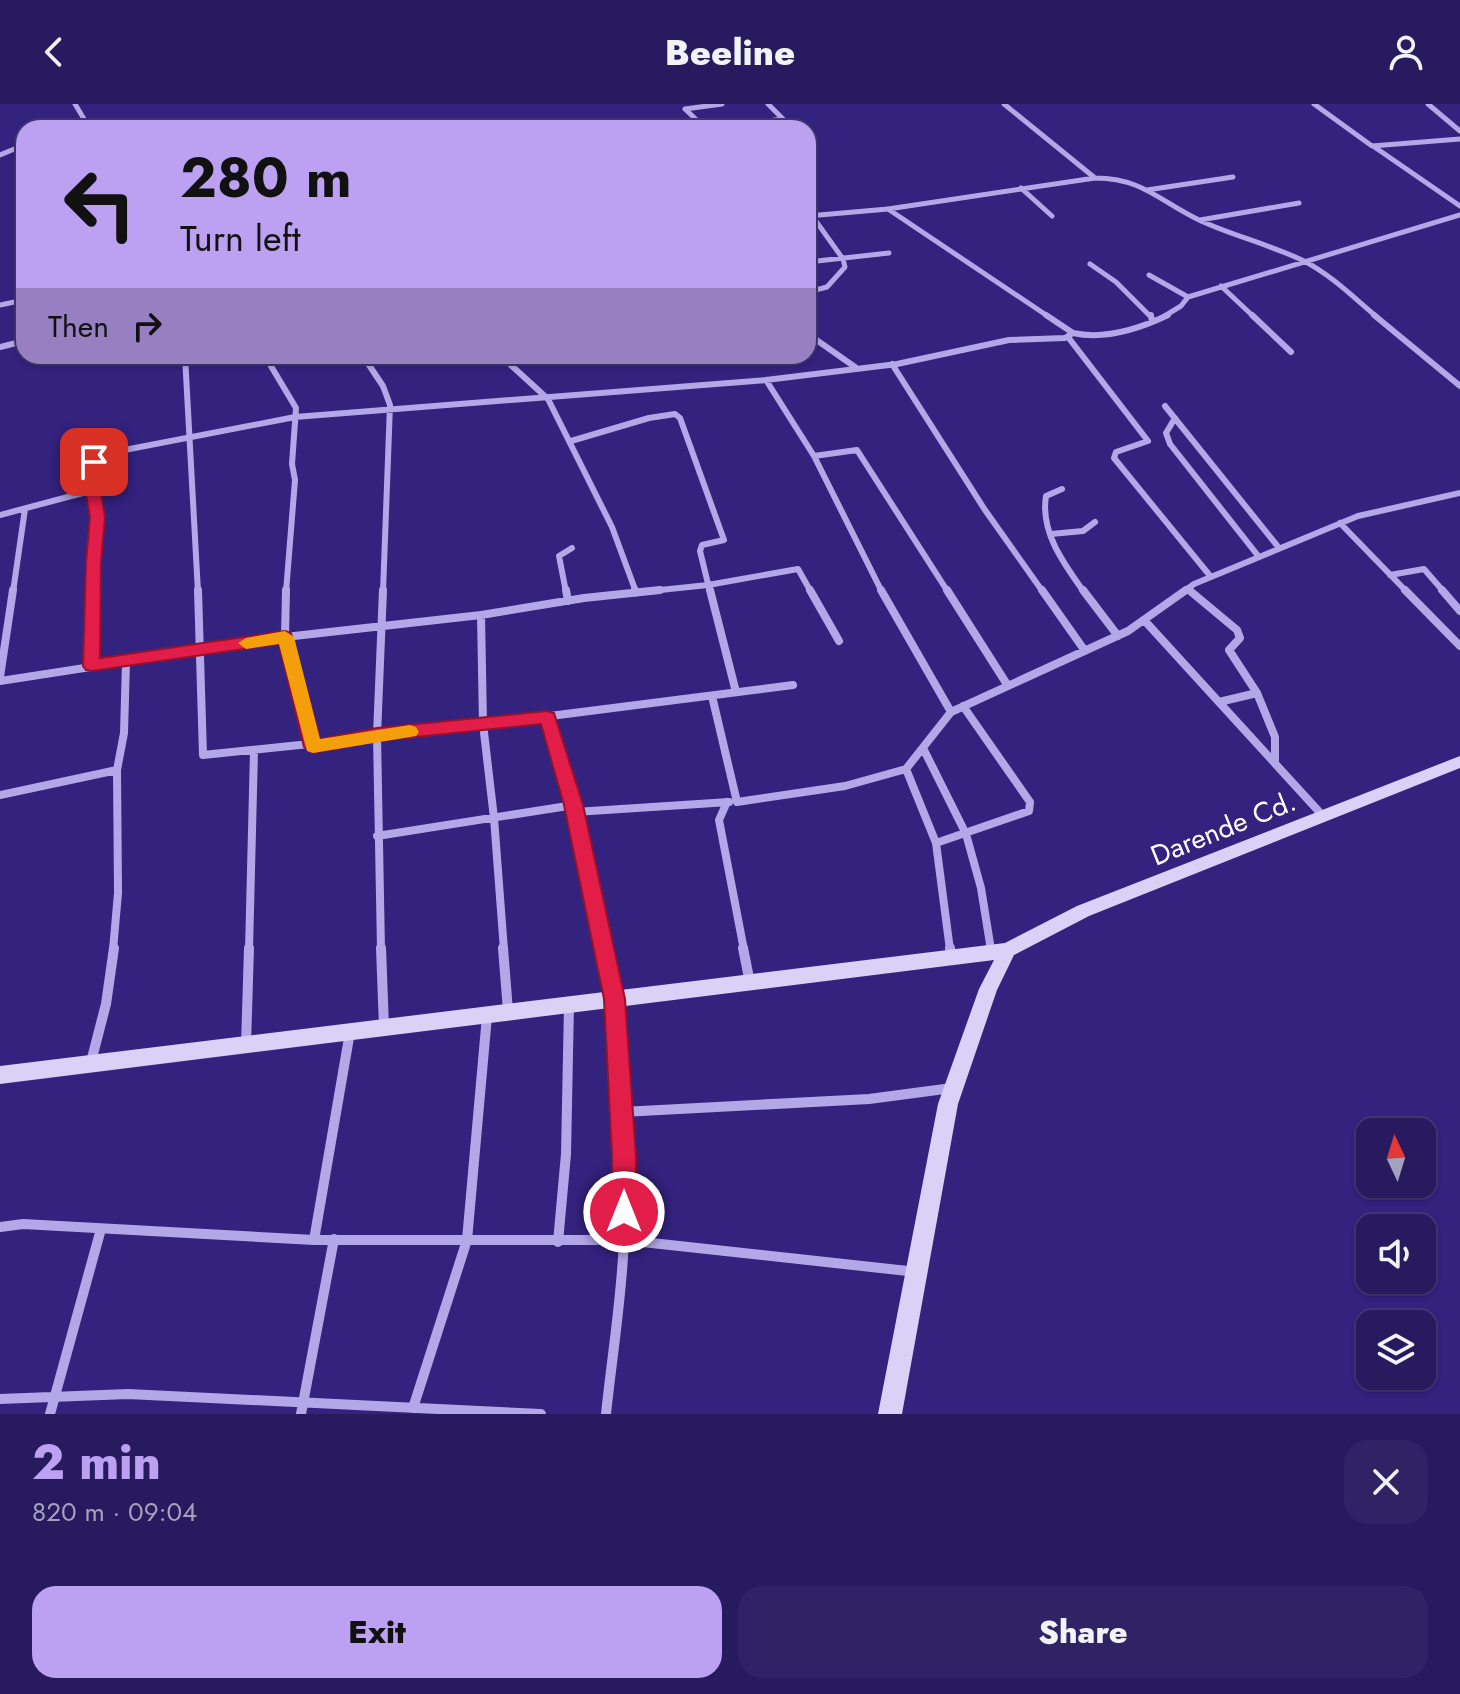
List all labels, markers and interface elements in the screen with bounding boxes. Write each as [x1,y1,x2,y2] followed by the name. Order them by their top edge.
[665,26,795,78] text: Beeline
[32,30,76,74] icon: back
[1384,30,1428,74] icon: person
[180,137,352,218] text: 280 m
[48,152,152,256] icon: left
[180,212,301,264] text: Turn left
[125,304,169,348] icon: right
[48,305,109,348] text: Then
[60,428,128,496] pin
[72,440,116,484] icon: arrive
[1145,781,1302,876] street label: Darende Cd.
[1356,1118,1436,1198] north arrow
[1356,1118,1436,1390] map controls
[582,1170,666,1254] position arrow
[1356,1214,1436,1294] button: sound
[1356,1310,1436,1390] button: layers
[32,1428,161,1497] text: 2 min
[1344,1440,1428,1524] button: close
[32,1493,197,1531] text: 820 m · 09:04
[32,1586,722,1678] button: Exit
[738,1586,1428,1678] button: Share

